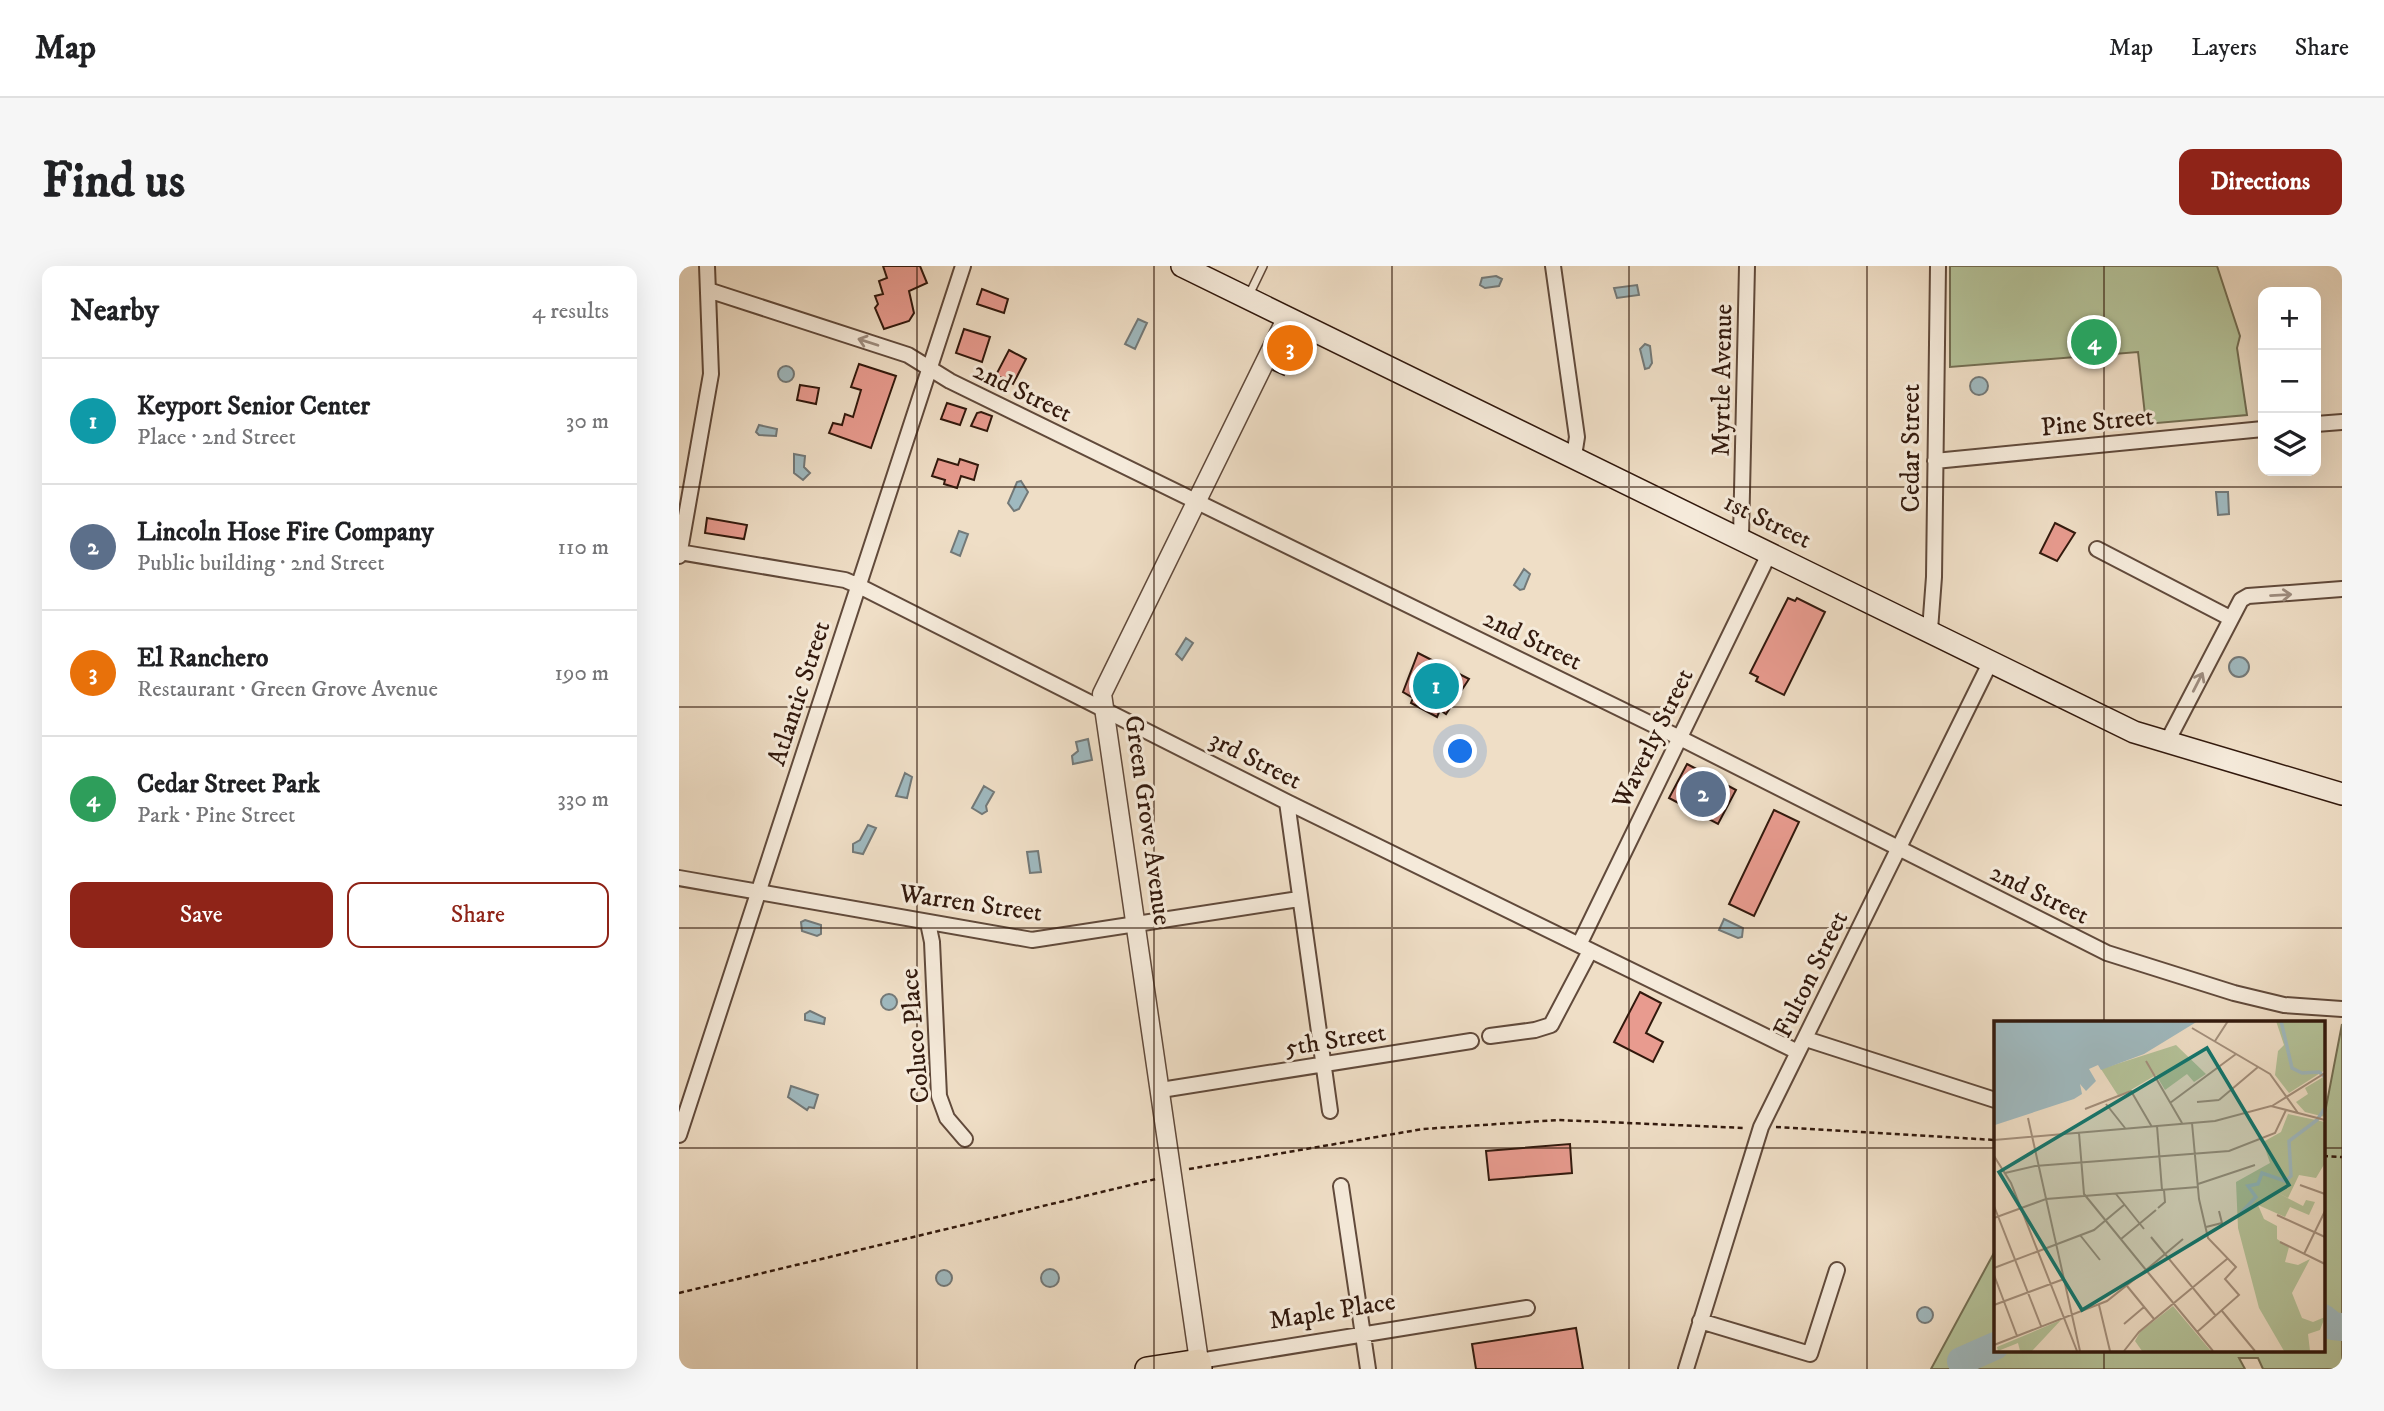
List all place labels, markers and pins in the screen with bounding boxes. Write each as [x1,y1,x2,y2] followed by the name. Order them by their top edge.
[2071,316,2117,368] pin: 4
[1267,322,1313,374] pin: 3
[1413,660,1459,712] pin: 1
[1680,768,1726,820] pin: 2

